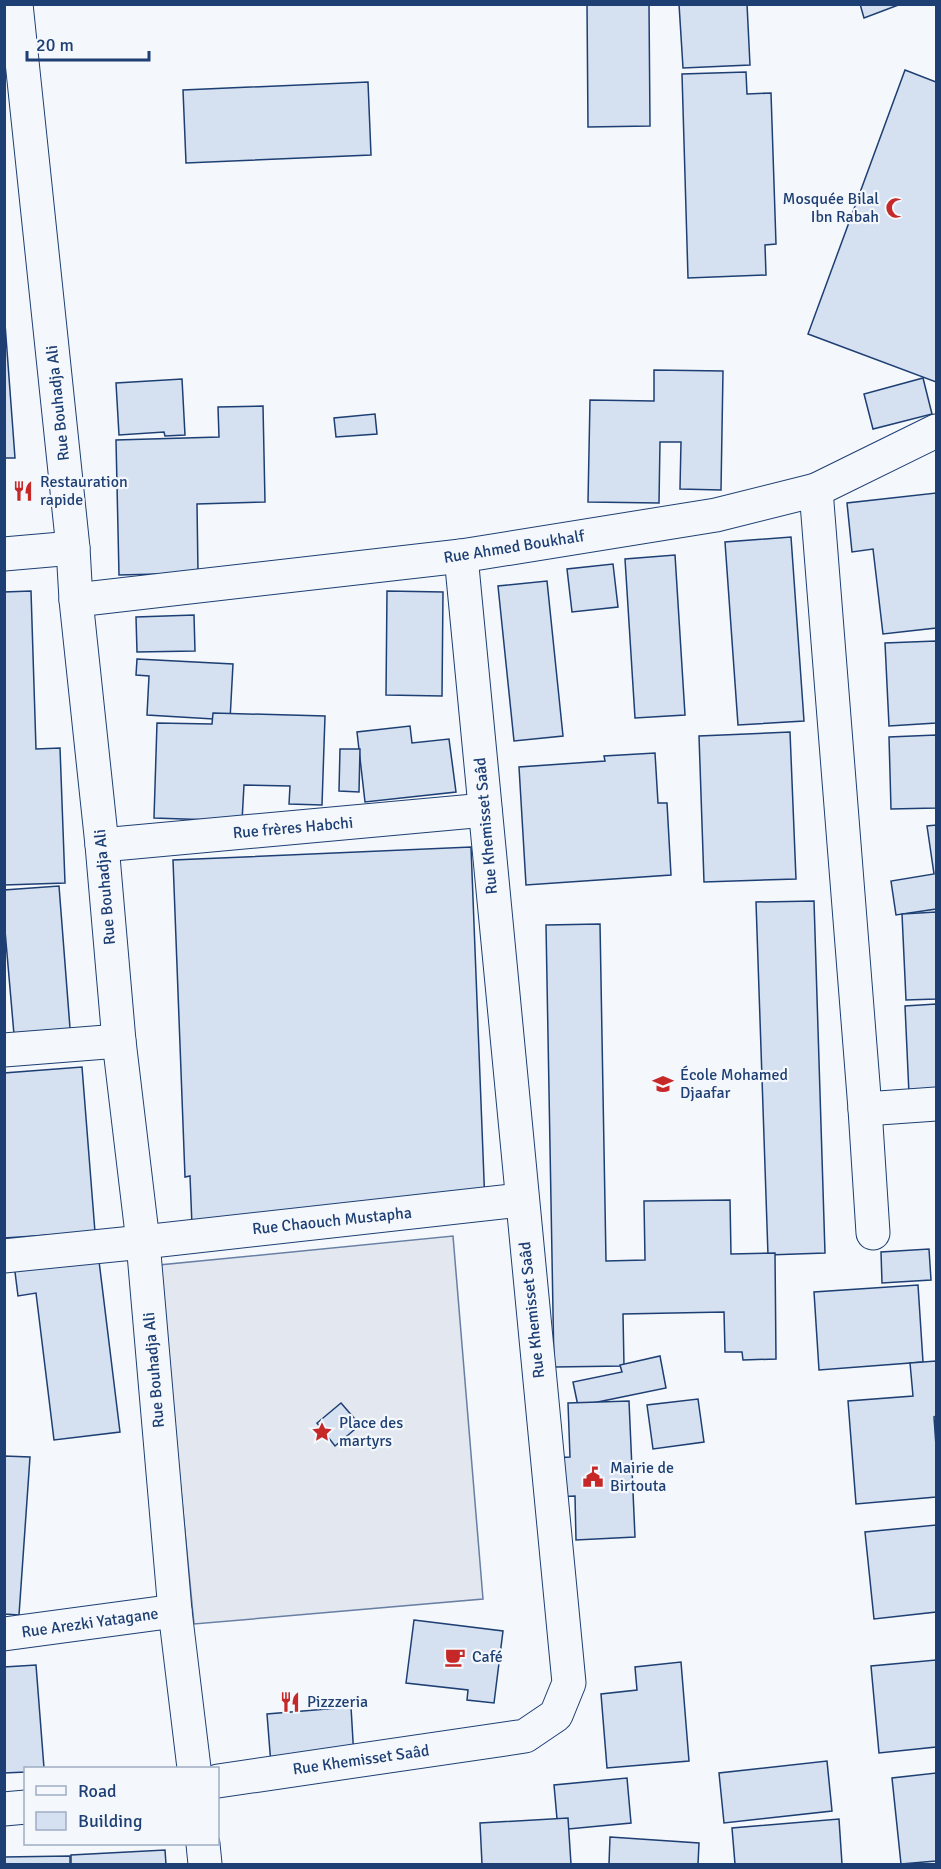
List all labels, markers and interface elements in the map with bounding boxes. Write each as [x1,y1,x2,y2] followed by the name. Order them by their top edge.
[27,24,148,62] scale bar
[36,34,74,56] text: 20 m
[783,189,879,227] place label: Mosquée Bilal Ibn Rabah
[884,196,908,220] mosque icon: Mosquée Bilal Ibn Rabah
[42,344,74,462] street label: Rue Bouhadja Ali
[40,472,128,510] place label: Restauration rapide
[11,479,35,503] restaurant icon: Restauration rapide
[442,526,586,568] street label: Rue Ahmed Boukhalf
[470,757,502,895] street label: Rue Khemisset Saâd
[232,813,354,843] street label: Rue frères Habchi
[90,828,120,946] street label: Rue Bouhadja Ali
[680,1065,788,1103] place label: École Mohamed Djaafar
[651,1072,675,1096] school or university icon: École Mohamed Djaafar
[251,1203,413,1239] street label: Rue Chaouch Mustapha
[515,1241,549,1379] street label: Rue Khemisset Saâd
[139,1311,169,1429] street label: Rue Bouhadja Ali
[339,1413,403,1451] place label: Place des martyrs
[310,1420,334,1444] place icon: Place des martyrs
[610,1458,674,1496] place label: Mairie de Birtouta
[581,1465,605,1489] public building icon: Mairie de Birtouta
[20,1603,160,1643] street label: Rue Arezki Yatagane
[443,1645,467,1669] cafe icon: Café
[472,1647,503,1667] place label: Café
[278,1690,302,1714] restaurant icon: Pizzzeria
[307,1692,368,1712] place label: Pizzzeria
[292,1741,430,1779] street label: Rue Khemisset Saâd
[24,1767,219,1845] legend
[78,1780,117,1802] text: Road
[78,1810,142,1832] text: Building

